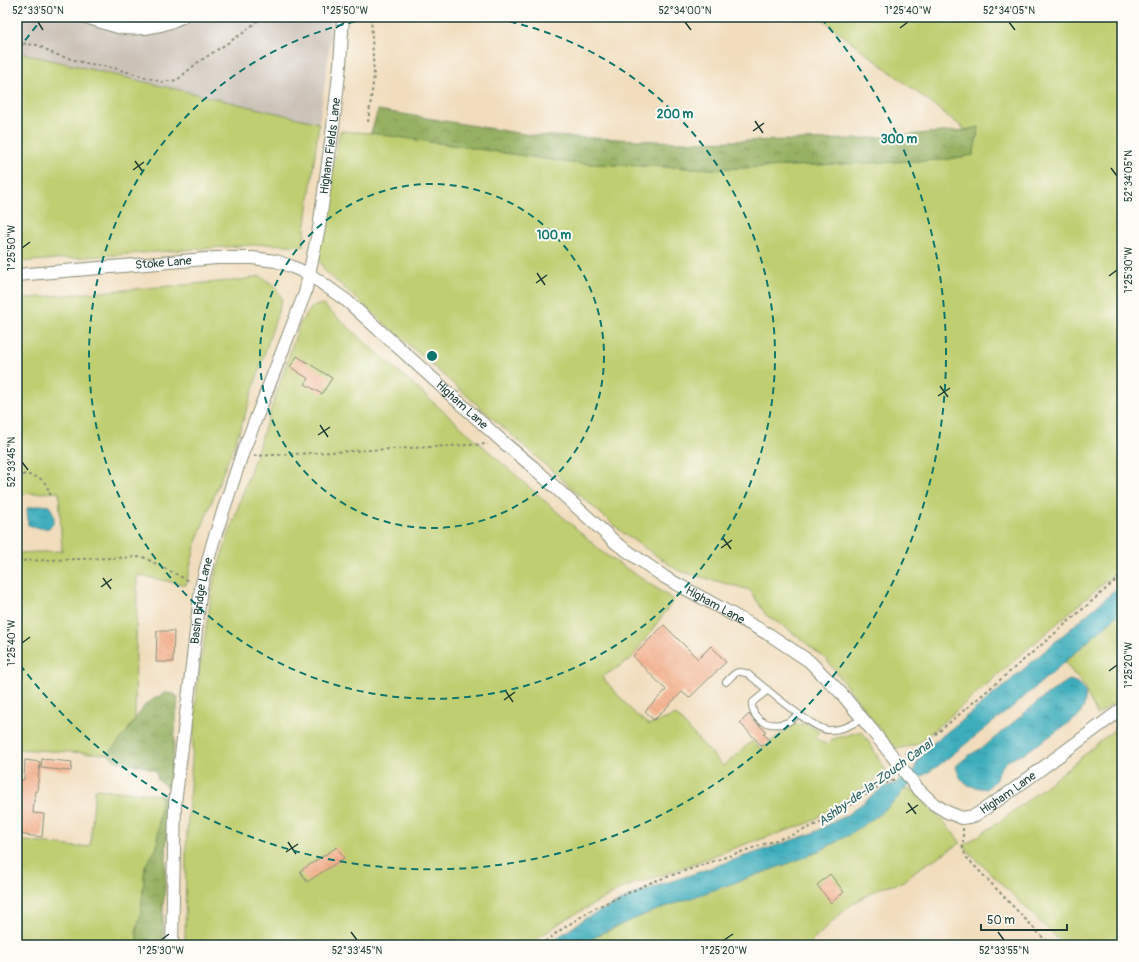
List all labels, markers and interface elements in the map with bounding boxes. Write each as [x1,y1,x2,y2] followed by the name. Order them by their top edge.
[12,5,64,17] text: 52°33'50"N
[322,5,369,17] text: 1°25'50"W
[658,5,712,17] text: 52°34'00"N
[885,5,932,17] text: 1°25'40"W
[983,5,1035,17] text: 52°34'05"N
[317,97,344,195] street label: Higham Fields Lane
[657,107,694,122] text: 200 m
[881,132,918,147] text: 300 m
[1123,150,1135,202] text: 52°34'05"N
[6,224,18,271] text: 1°25'50"W
[537,228,572,243] text: 100 m
[1123,246,1135,293] text: 1°25'30"W
[135,253,192,273] street label: Stoke Lane
[425,349,439,363] centre of rings
[432,378,491,433] street label: Higham Lane
[6,436,18,487] text: 52°33'45"N
[187,556,217,645] street label: Basin Bridge Lane
[683,583,747,628] street label: Higham Lane
[6,619,18,666] text: 1°25'40"W
[1123,641,1135,688] text: 1°25'20"W
[815,735,938,830] water label: Ashby-de-la-Zouch Canal
[977,768,1039,818] street label: Higham Lane
[981,906,1067,932] scale bar
[987,913,1015,928] text: 50 m
[138,945,185,957] text: 1°25'30"W
[332,945,383,957] text: 52°33'45"N
[701,945,748,957] text: 1°25'20"W
[979,945,1029,957] text: 52°33'55"N

